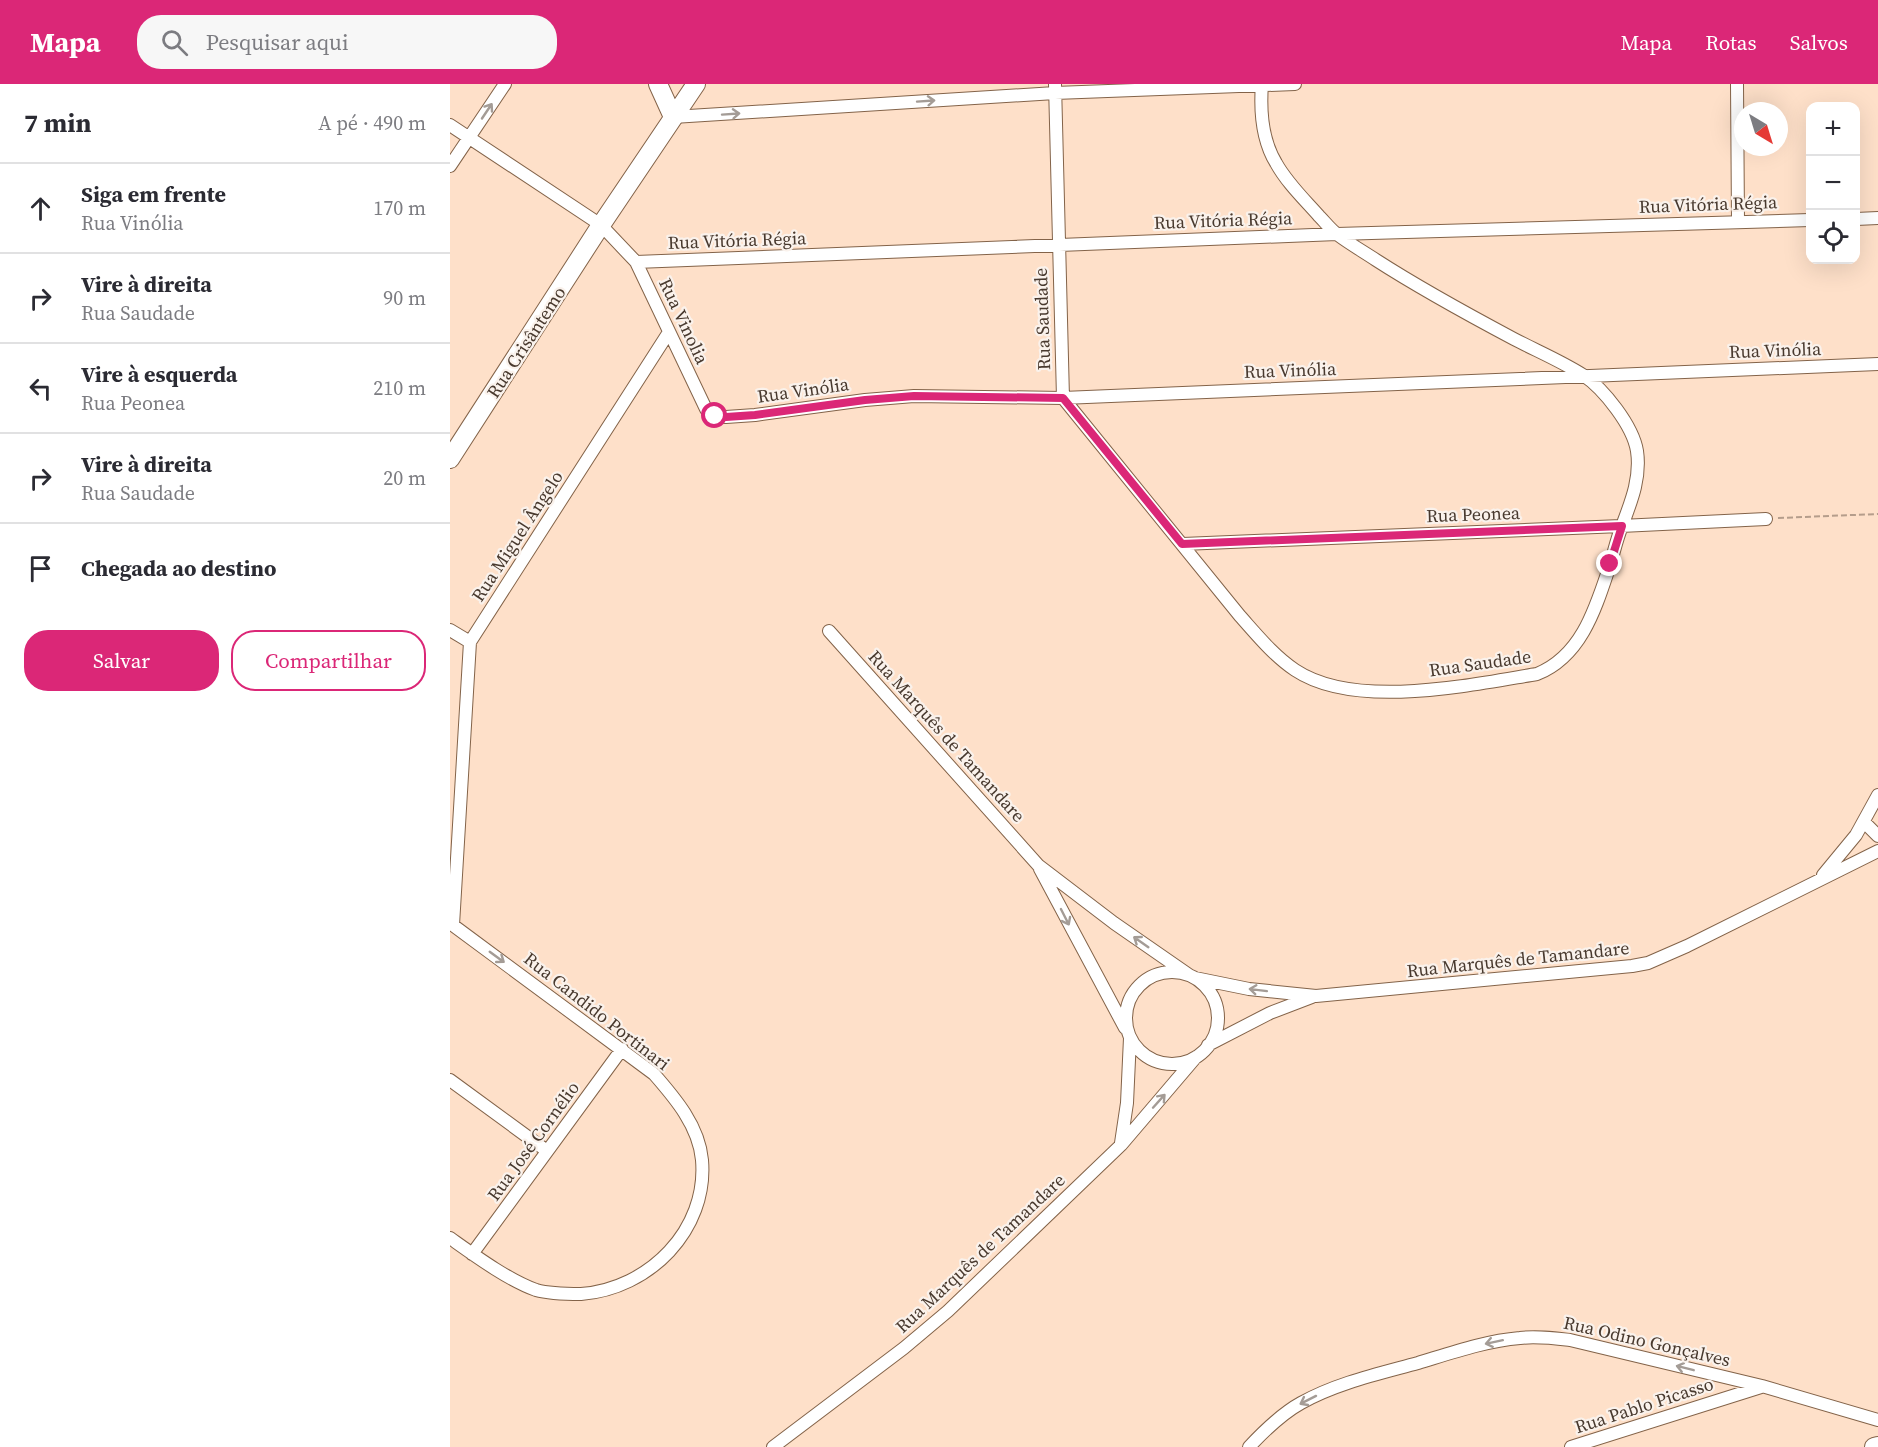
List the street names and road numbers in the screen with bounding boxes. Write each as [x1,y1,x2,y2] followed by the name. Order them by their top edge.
[1638,189,1778,219] street label: Rua Vitória Régia
[1153,205,1293,235] street label: Rua Vitória Régia
[667,225,807,255] street label: Rua Vitória Régia
[1028,267,1056,371] street label: Rua Saudade
[653,274,715,369] street label: Rua Vinolia
[481,281,572,403] street label: Rua Crisântemo
[1728,336,1822,364] street label: Rua Vinólia
[1243,356,1337,384] street label: Rua Vinólia
[756,371,851,409] street label: Rua Vinólia
[465,466,569,606] street label: Rua Miguel Ângelo
[1426,500,1521,528] street label: Rua Peonea
[1427,643,1533,683] street label: Rua Saudade
[863,645,1031,827] street label: Rua Marquês de Tamandare
[1405,935,1631,983] street label: Rua Marquês de Tamandare
[519,946,675,1076] street label: Rua Candido Portinari
[481,1076,585,1206] street label: Rua José Cornélio
[890,1168,1070,1338] street label: Rua Marquês de Tamandare
[1561,1310,1733,1372] street label: Rua Odino Gonçalves
[1571,1371,1717,1439] street label: Rua Pablo Picasso

